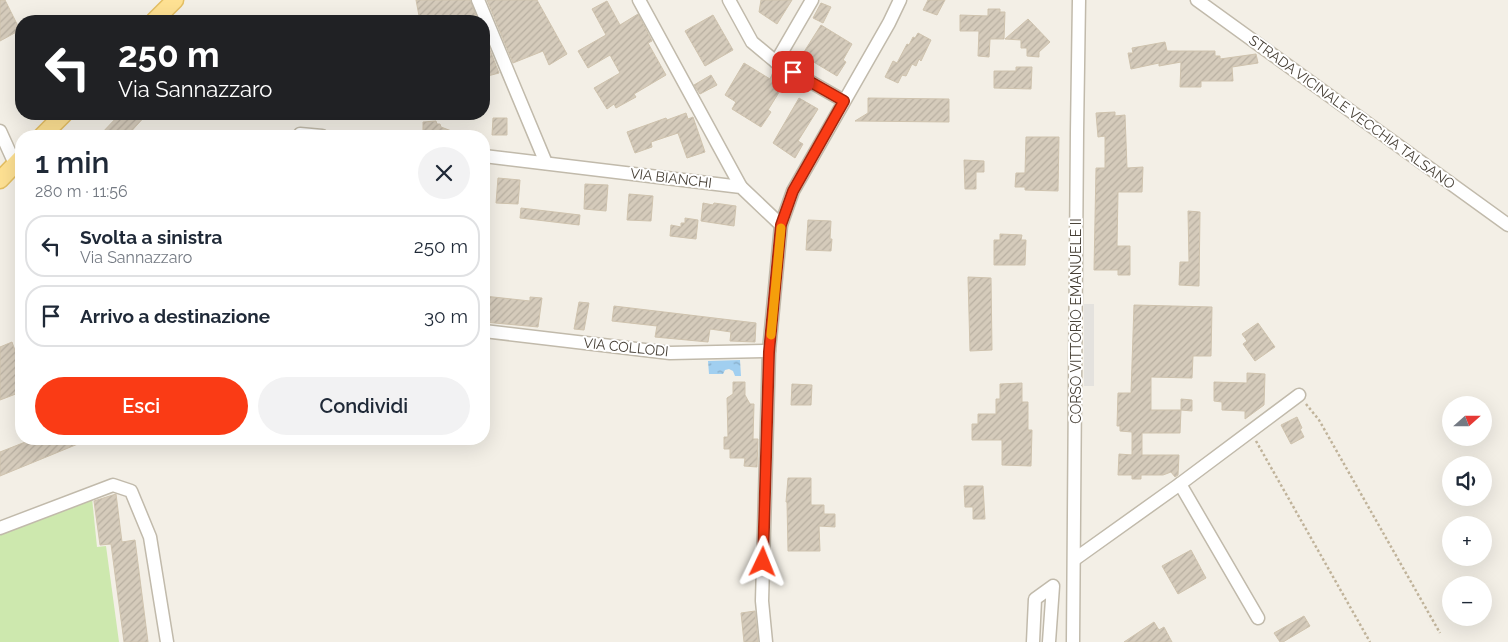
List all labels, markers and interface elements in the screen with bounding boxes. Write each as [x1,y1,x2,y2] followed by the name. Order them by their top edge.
[1246,32,1458,192] street label: STRADA VICINALE VECCHIA TALSANO
[118,34,220,75] text: 250 m
[35,35,100,100] icon: left
[772,51,814,93] pin
[779,58,807,86] icon: arrive
[118,76,272,102] text: Via Sannazzaro
[35,145,110,180] text: 1 min
[418,147,470,199] button: close
[629,165,713,191] street label: VIA BIANCHI
[35,182,128,201] text: 280 m · 11:56
[1068,218,1084,424] street label: CORSO VITTORIO EMANUELE II
[80,226,222,248] text: Svolta a sinistra
[37,232,65,260] icon: left
[414,235,468,257] text: 250 m
[80,248,192,267] text: Via Sannazzaro
[37,302,65,330] icon: arrive
[80,305,270,327] text: Arrivo a destinazione
[424,305,468,327] text: 30 m
[583,335,669,359] street label: VIA COLLODI
[35,377,248,435] button: Esci
[258,377,470,435] button: Condividi
[1442,396,1492,446] north arrow
[1442,396,1492,626] map controls
[1442,456,1492,506] button: sound
[1442,516,1492,566] button: +
[736,535,788,587] position arrow
[1442,576,1492,626] button: −

